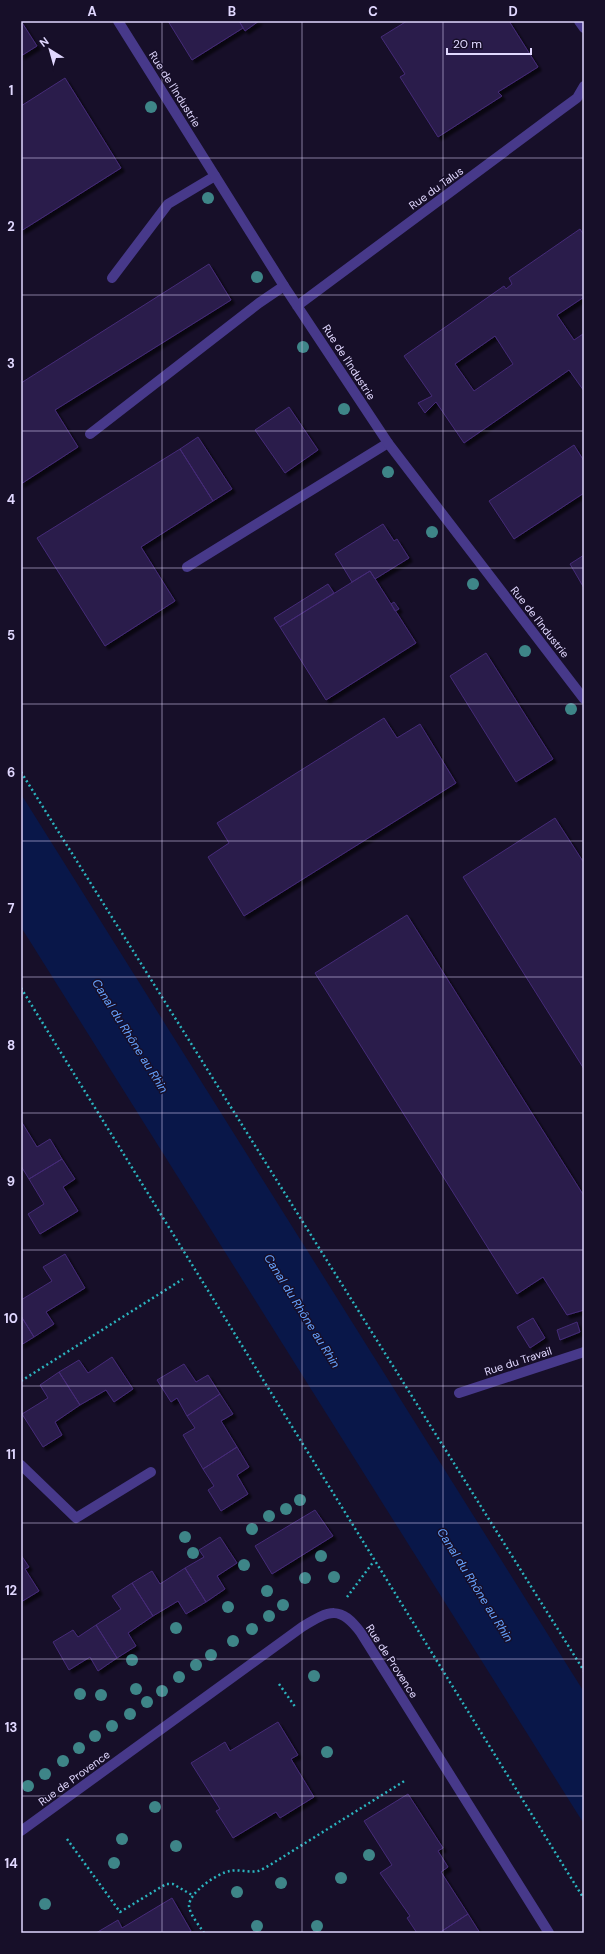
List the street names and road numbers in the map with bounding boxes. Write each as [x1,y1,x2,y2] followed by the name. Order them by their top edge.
[146,48,204,130] street label: Rue de l'Industrie
[406,164,466,212] street label: Rue du Talus
[319,322,379,402] street label: Rue de l'Industrie
[508,583,572,661] street label: Rue de l'Industrie
[482,1344,554,1378] street label: Rue du Travail
[363,1621,421,1701] street label: Rue de Provence
[35,1747,113,1809] street label: Rue de Provence

